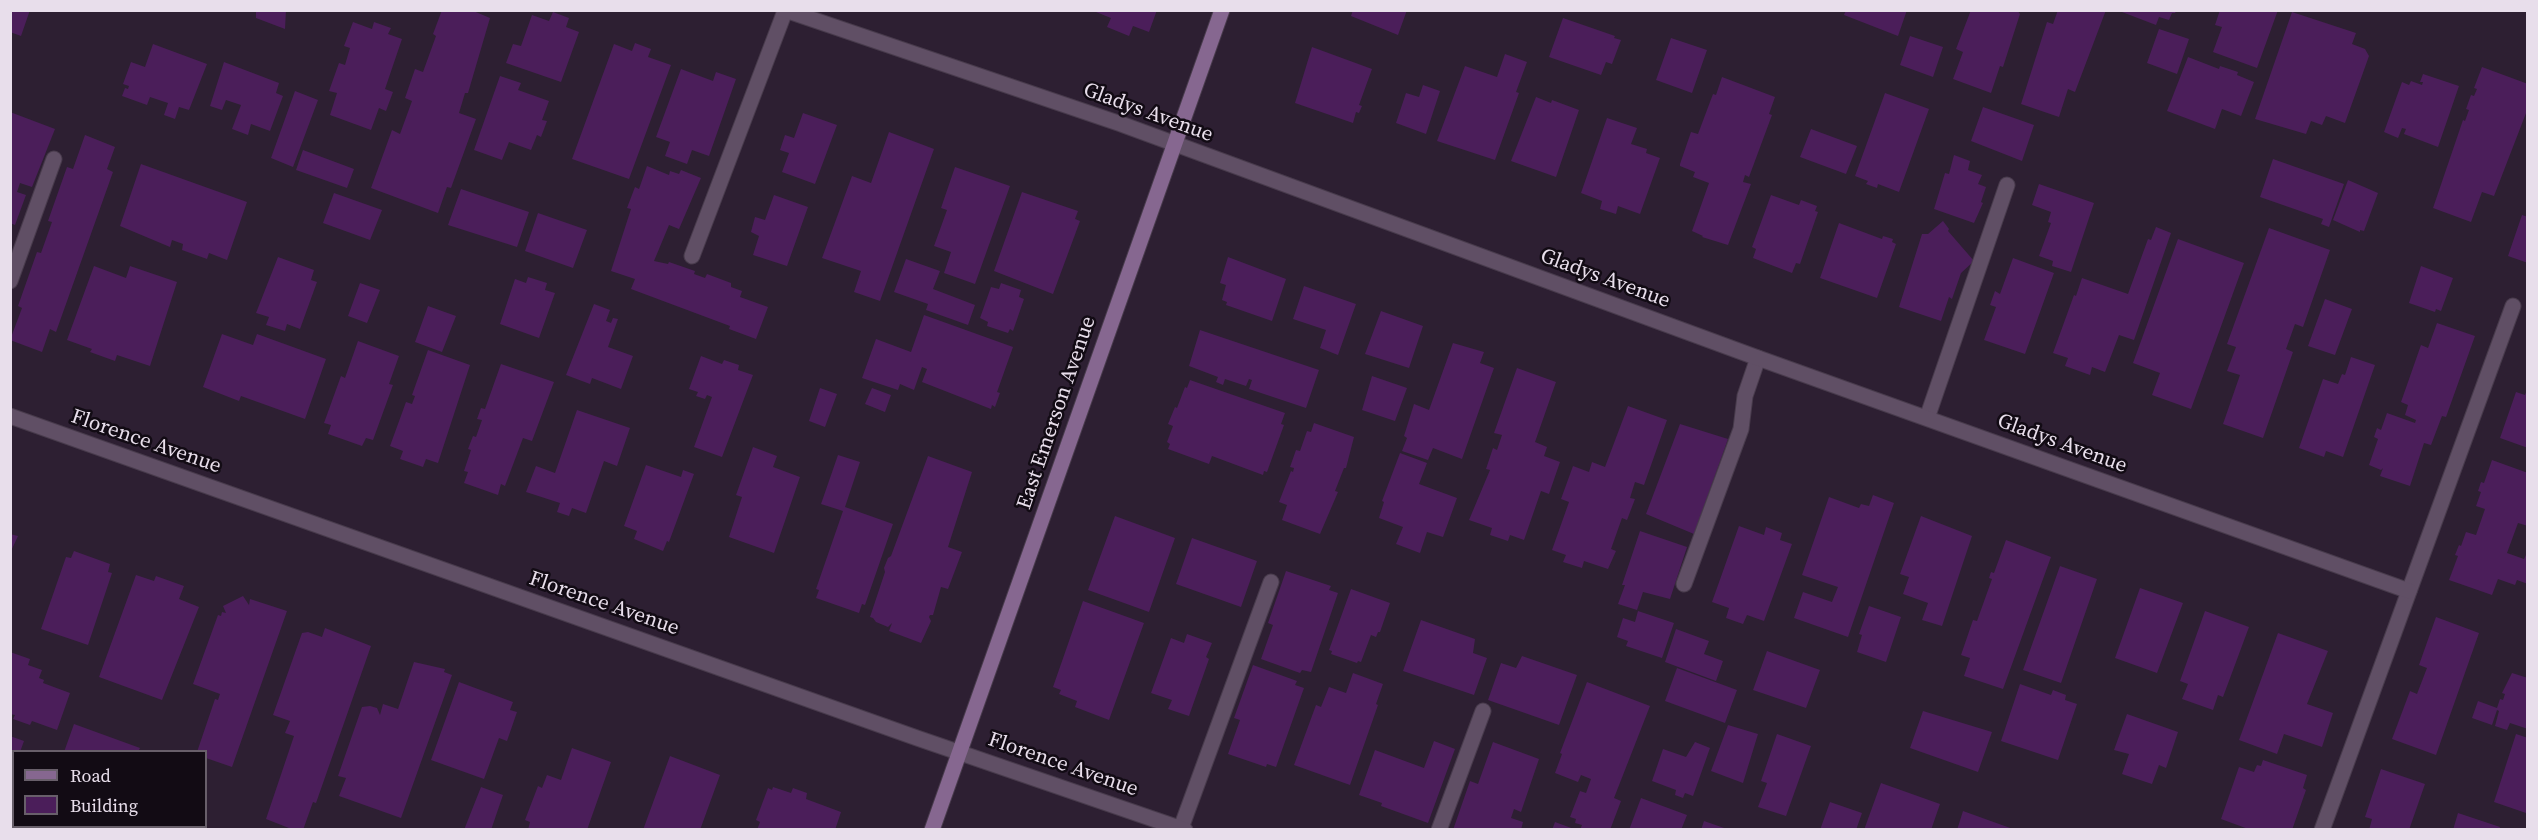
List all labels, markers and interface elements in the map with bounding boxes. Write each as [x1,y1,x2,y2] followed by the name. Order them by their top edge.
[1080,78,1216,148] street label: Gladys Avenue
[1537,244,1673,314] street label: Gladys Avenue
[1012,313,1102,513] street label: East Emerson Avenue
[68,405,224,479] street label: Florence Avenue
[1994,409,2130,479] street label: Gladys Avenue
[526,567,682,641] street label: Florence Avenue
[985,728,1141,802] street label: Florence Avenue
[12,750,207,828] legend
[70,763,111,788] text: Road
[70,793,138,818] text: Building

